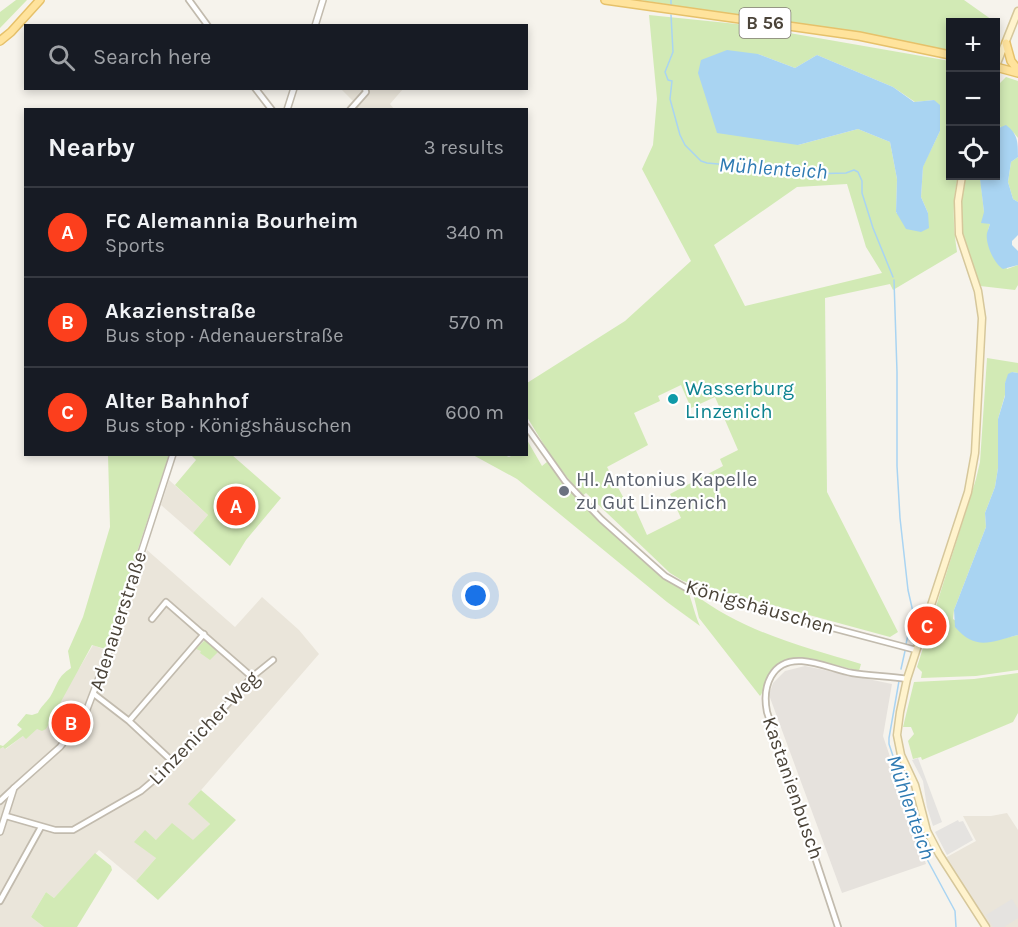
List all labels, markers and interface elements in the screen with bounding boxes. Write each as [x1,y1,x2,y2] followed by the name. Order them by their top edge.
[740,8,790,38] road number: B 56
[946,18,1000,180] map controls
[946,18,1000,72] button: +
[24,24,528,90] search box
[45,41,78,74] icon: search
[93,44,211,70] text: Search here
[946,72,1000,126] button: −
[946,126,1000,180] button: locate
[48,132,135,163] text: Nearby
[424,136,504,159] text: 3 results
[718,152,828,184] water label: Mühlenteich
[105,208,358,234] text: FC Alemannia Bourheim
[61,221,74,244] text: A
[446,221,504,244] text: 340 m
[105,234,165,257] text: Sports
[105,298,256,324] text: Akazienstraße
[61,311,74,334] text: B
[448,311,504,334] text: 570 m
[105,324,344,347] text: Bus stop · Adenauerstraße
[685,377,794,423] place label: Wasserburg Linzenich
[105,388,249,414] text: Alter Bahnhof
[666,392,680,406] marker: Wasserburg Linzenich
[61,401,74,424] text: C
[445,401,504,424] text: 600 m
[105,414,352,437] text: Bus stop · Königshäuschen
[576,468,757,514] place label: Hl. Antonius Kapelle zu Gut Linzenich
[216,484,256,528] pin: A
[557,484,571,498] marker: Hl. Antonius Kapelle zu Gut Linzenich
[85,548,151,694] street label: Adenauerstraße
[683,575,837,639] street label: Königshäuschen
[461,581,490,610] your location
[908,604,946,648] pin: C
[144,667,264,789] street label: Linzenicher Weg
[52,700,90,746] pin: B
[758,714,828,862] street label: Kastanienbusch
[882,752,940,862] water label: Mühlenteich

